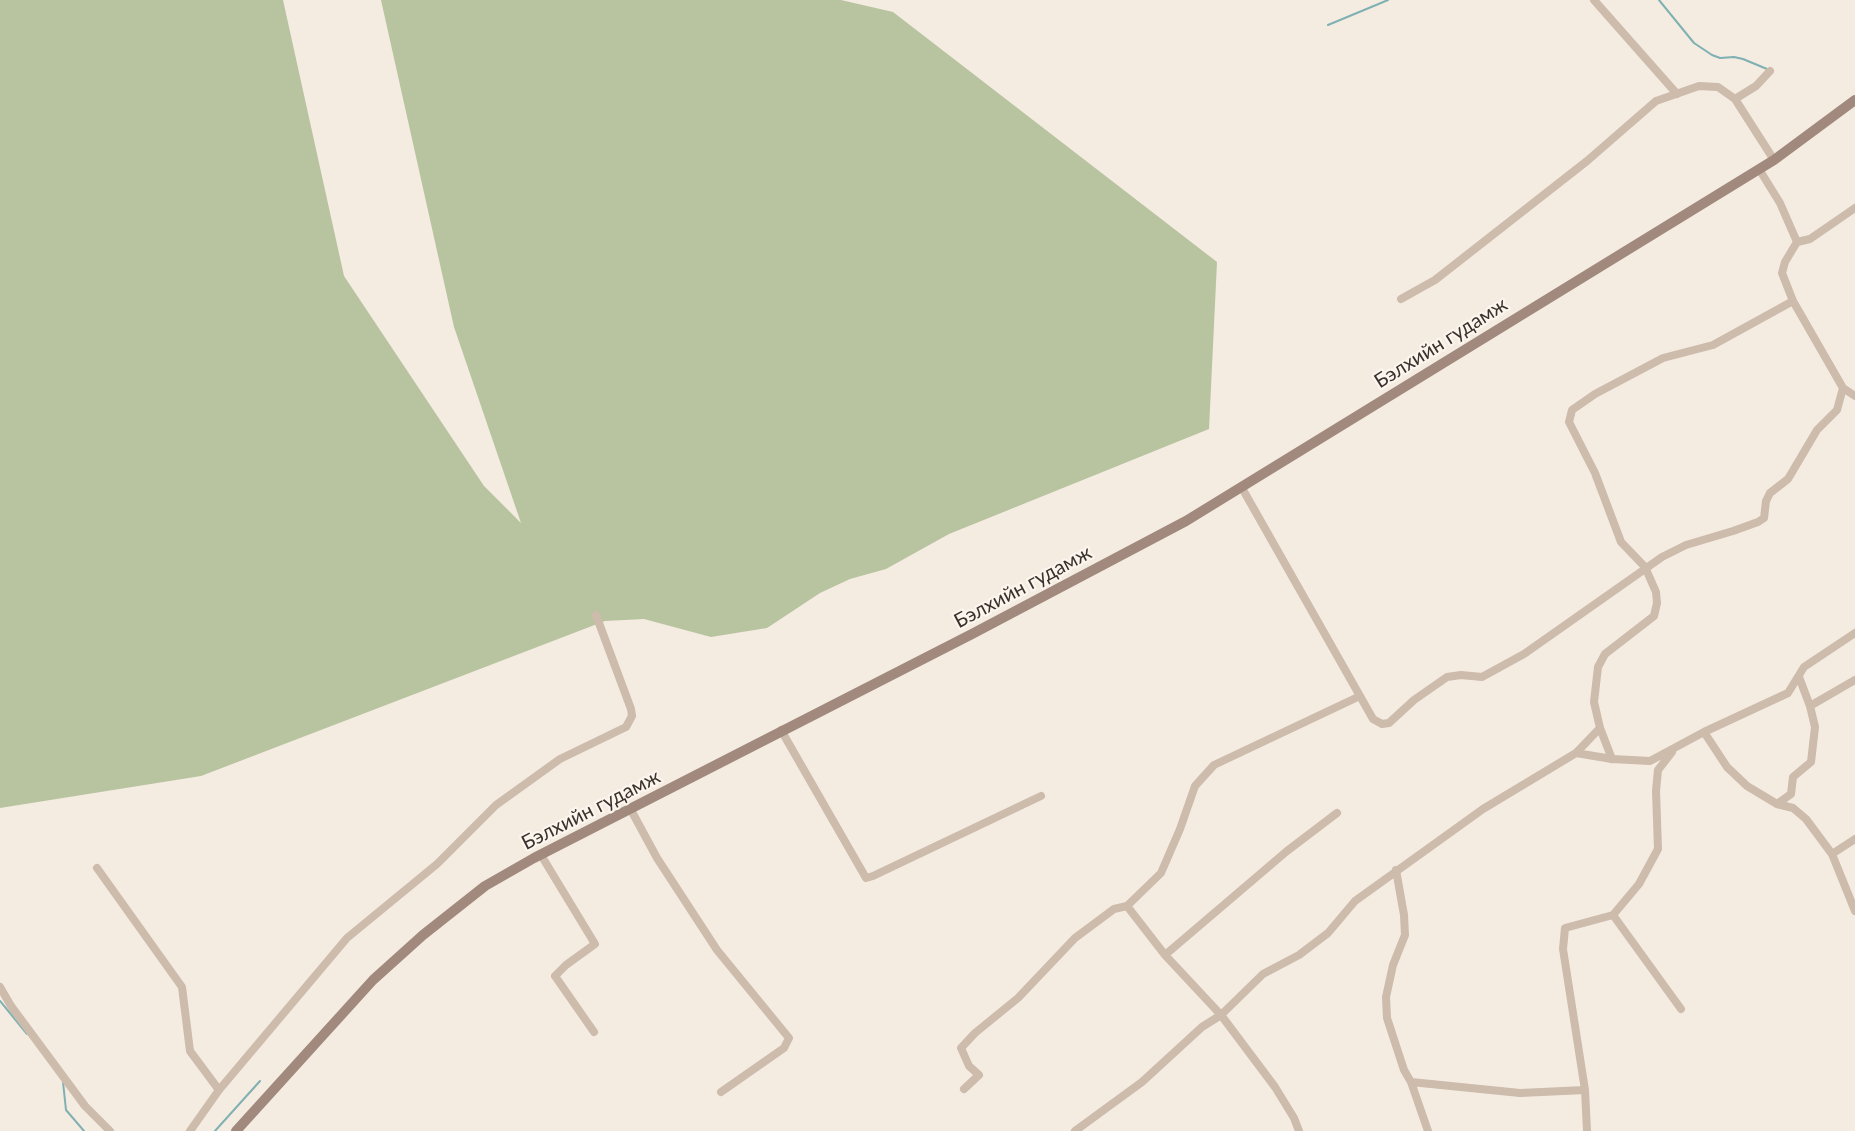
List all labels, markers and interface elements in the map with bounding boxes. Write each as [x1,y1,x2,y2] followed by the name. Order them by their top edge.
[1370,292,1512,394] street label: Бэлхийн гудамж
[950,541,1096,633] street label: Бэлхийн гудамж
[518,765,664,855] street label: Бэлхийн гудамж

